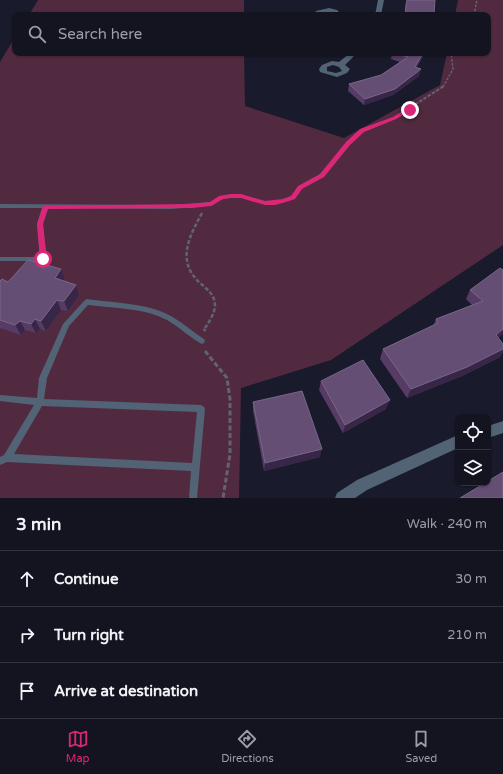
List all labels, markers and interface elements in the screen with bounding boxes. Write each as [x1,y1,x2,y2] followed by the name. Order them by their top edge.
[12,12,491,56] search box
[26,23,48,45] icon: search
[58,25,142,43] text: Search here
[401,101,419,119] route end
[34,250,52,268] route start
[455,414,491,486] map controls
[455,414,491,450] button: locate
[455,450,491,486] button: layers
[16,514,61,535] text: 3 min
[407,516,487,532] text: Walk · 240 m
[16,568,38,590] icon: ahead
[54,570,118,588] text: Continue
[455,571,487,587] text: 30 m
[16,624,38,646] icon: right
[54,626,124,644] text: Turn right
[447,627,487,643] text: 210 m
[16,680,38,702] icon: arrive
[54,682,198,700] text: Arrive at destination
[66,728,90,765] tab: Map
[221,728,274,765] tab: Directions
[405,728,437,765] tab: Saved

